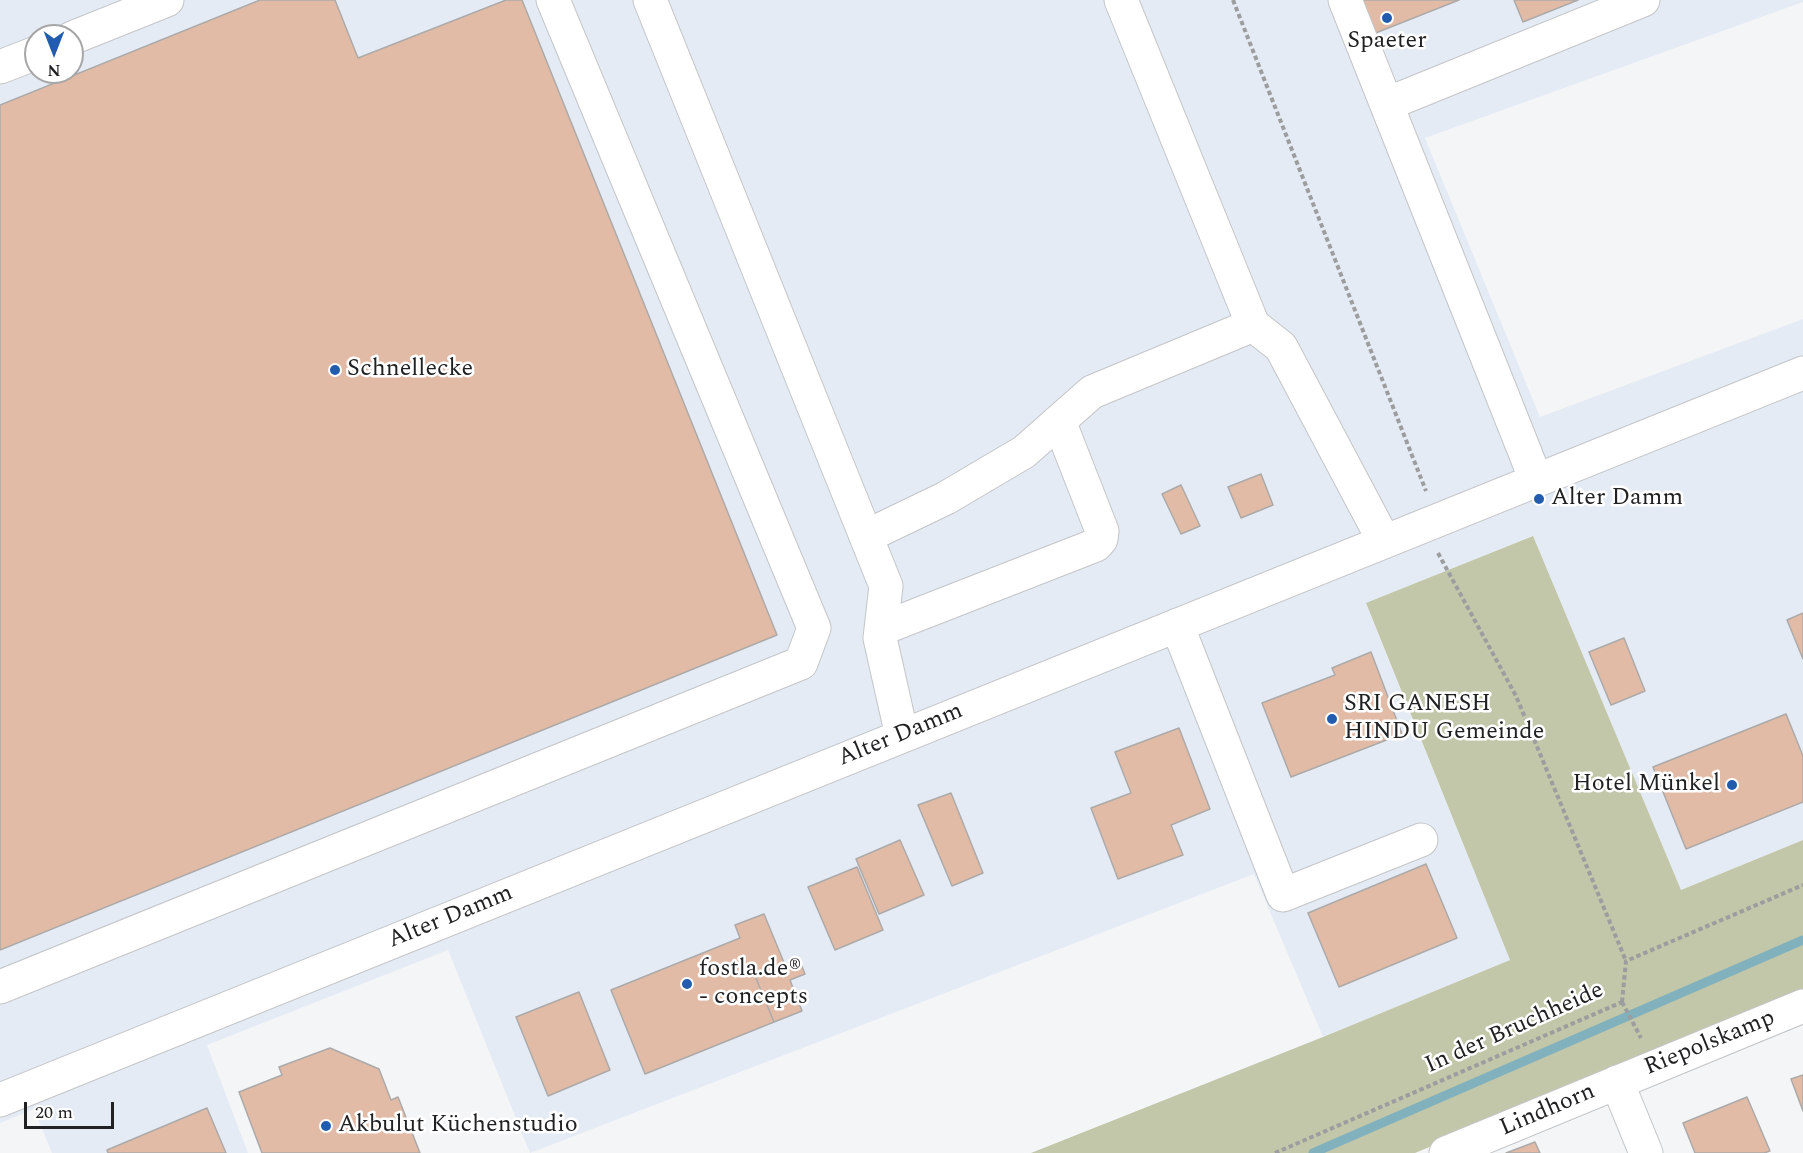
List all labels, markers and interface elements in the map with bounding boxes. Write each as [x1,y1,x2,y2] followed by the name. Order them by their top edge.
[1380,11,1394,25] marker: Spaeter
[24,24,84,84] north arrow
[1347,28,1427,56] place label: Spaeter
[47,58,61,82] text: N
[347,356,473,384] place label: Schnellecke
[328,363,342,377] marker: Schnellecke
[1551,485,1683,513] place label: Alter Damm
[1532,492,1546,506] marker: Alter Damm
[1344,691,1544,747] place label: SRI GANESH HINDU Gemeinde
[834,698,968,774] street label: Alter Damm
[1325,712,1339,726] marker: SRI GANESH HINDU Gemeinde
[1572,771,1720,799] place label: Hotel Münkel
[1725,778,1739,792] marker: Hotel Münkel
[384,880,518,956] street label: Alter Damm
[699,956,808,1012] place label: fostla.de® - concepts
[680,977,694,991] marker: fostla.de® - concepts
[1421,977,1609,1081] street label: In der Bruchheide
[1641,1005,1779,1083] street label: Riepolskamp
[1496,1078,1600,1144] street label: Lindhorn
[27,1090,117,1128] scale bar
[35,1099,73,1126] text: 20 m
[338,1112,578,1140] place label: Akbulut Küchenstudio
[319,1119,333,1133] marker: Akbulut Küchenstudio

